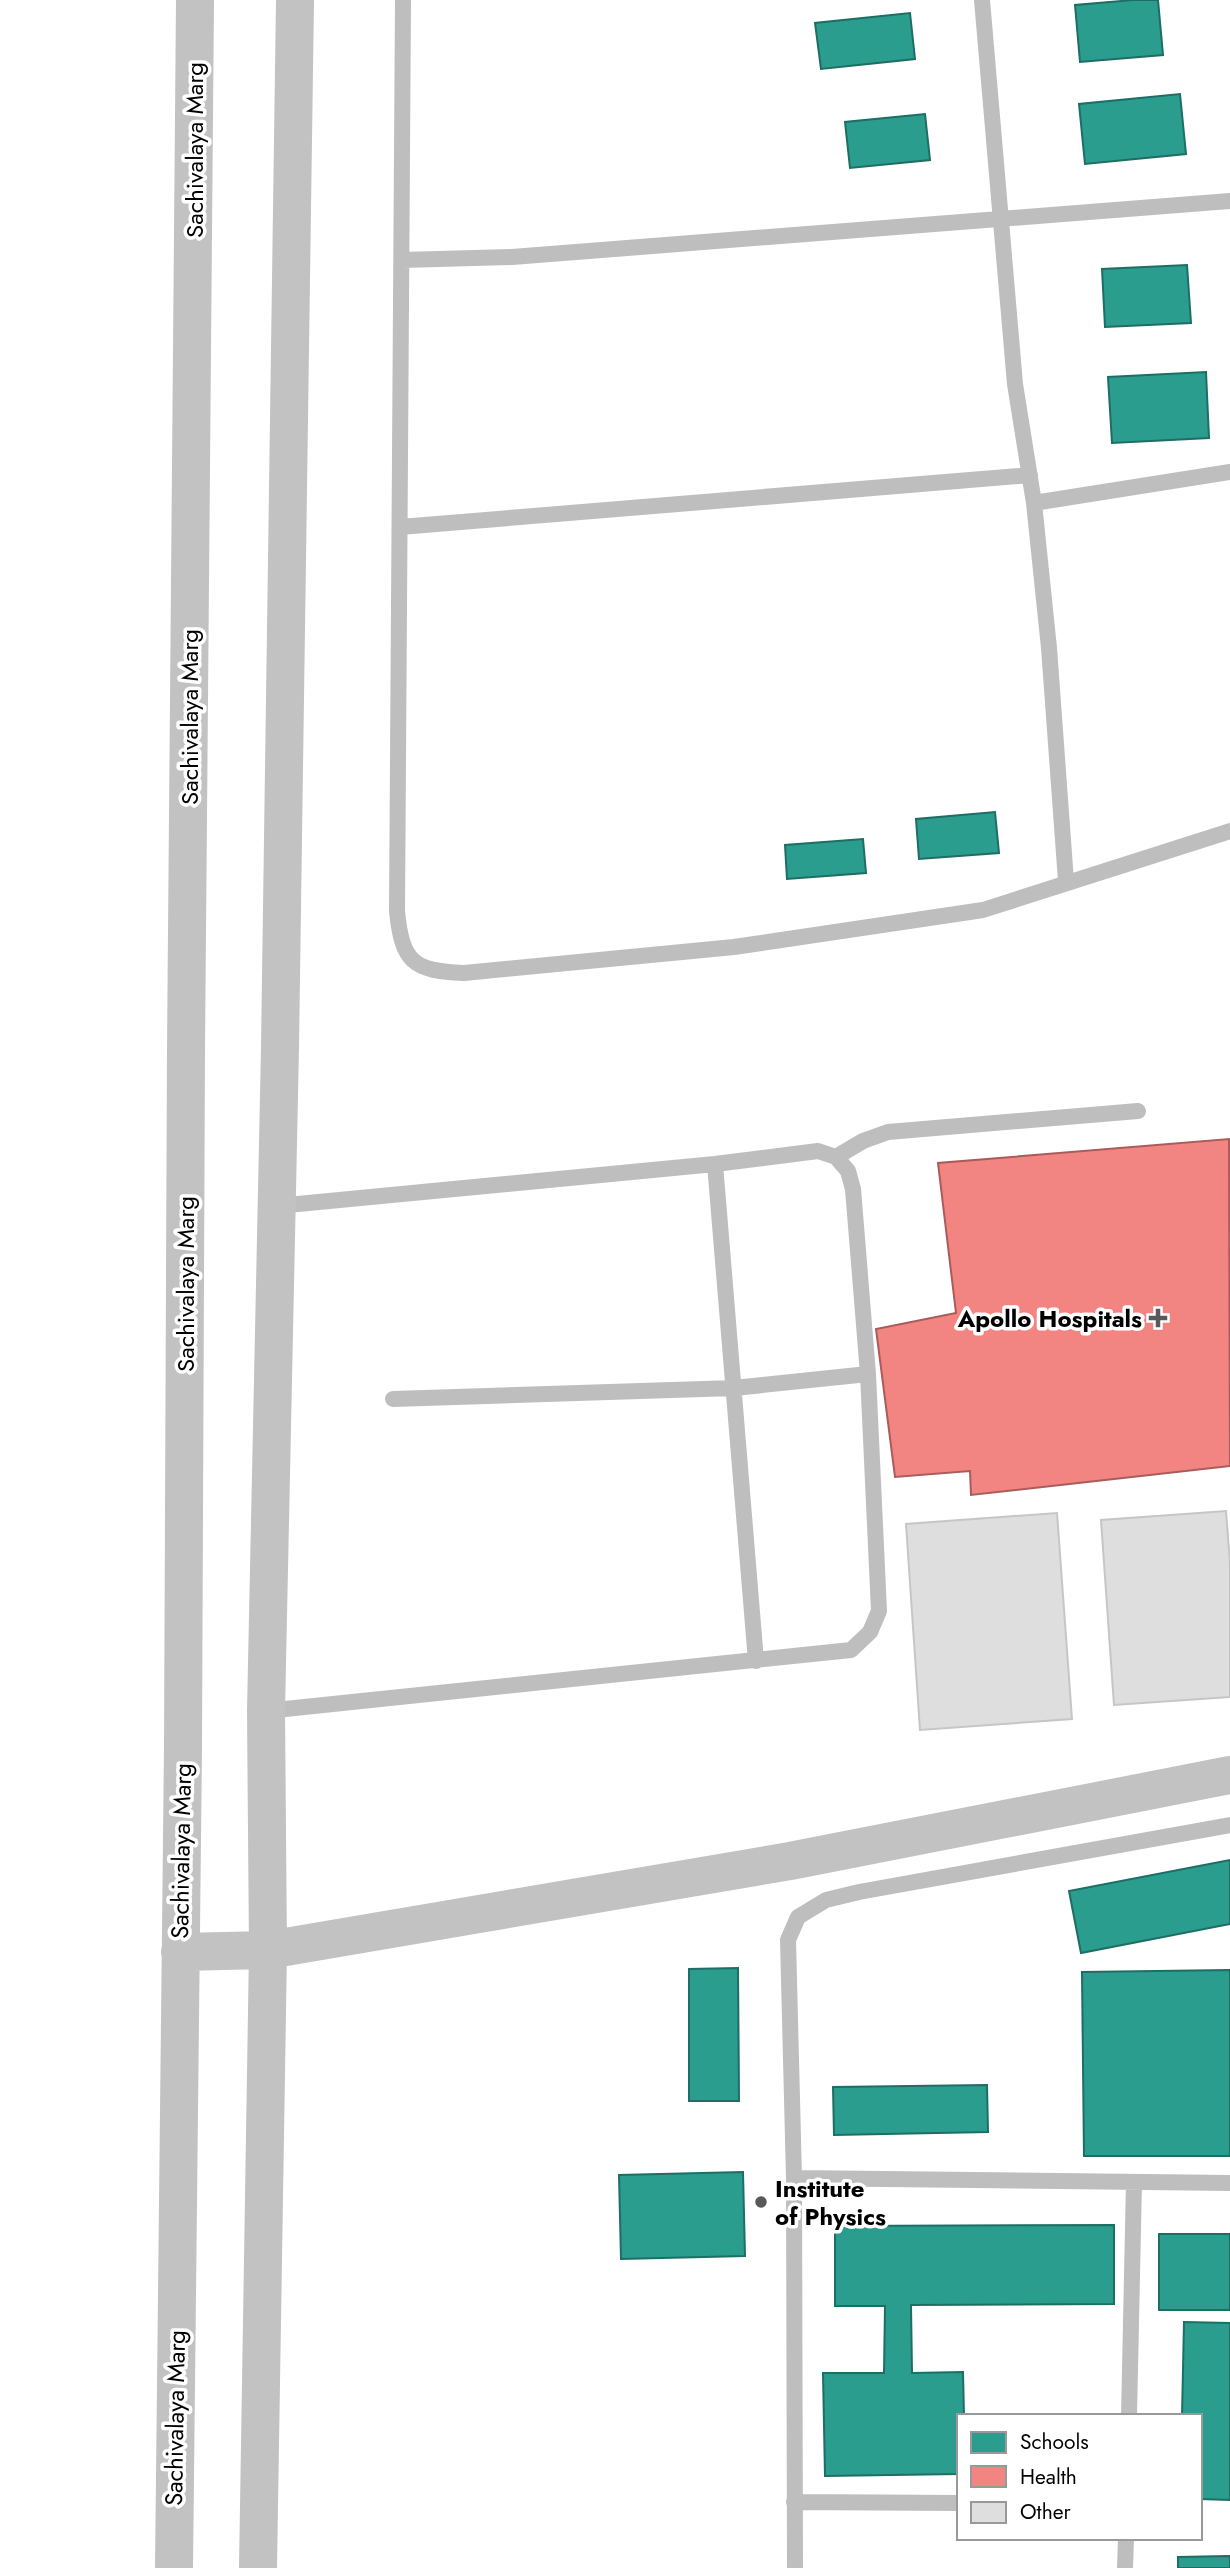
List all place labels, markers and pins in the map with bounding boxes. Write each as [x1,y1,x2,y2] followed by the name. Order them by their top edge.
[957,1301,1142,1336] place label: Apollo Hospitals
[1148,1308,1168,1328] marker: Apollo Hospitals
[775,2171,886,2234] place label: Institute of Physics
[753,2194,769,2210] marker: Institute of Physics

